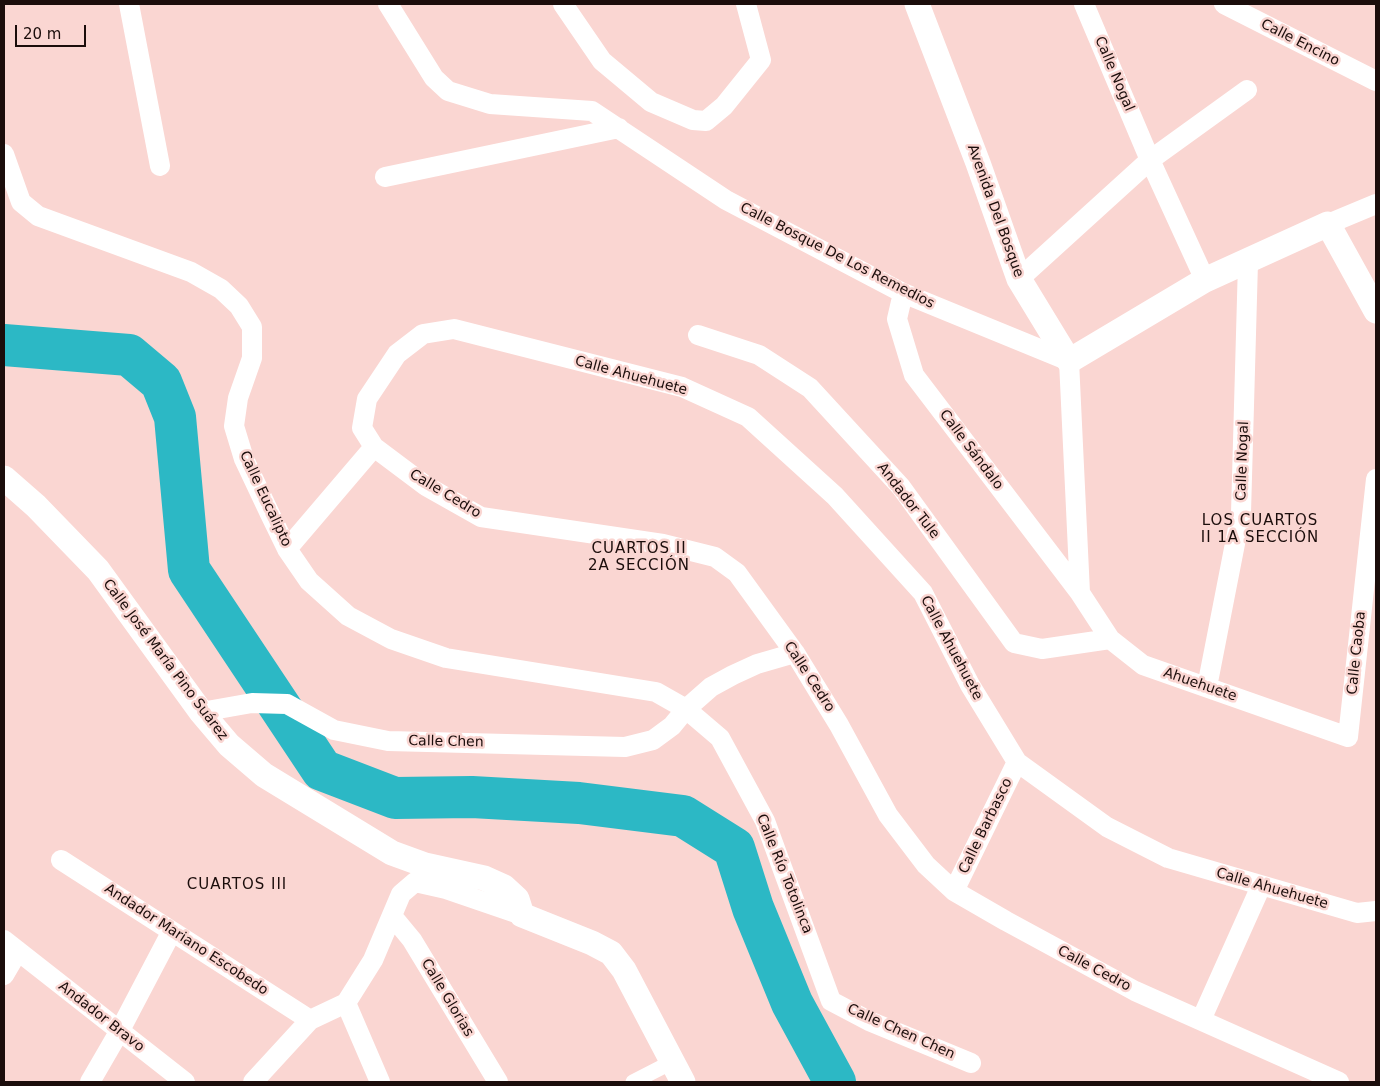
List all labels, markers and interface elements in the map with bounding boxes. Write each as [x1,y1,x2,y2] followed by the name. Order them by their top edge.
[18,15,89,47] scale bar
[1258,16,1342,70] street label: Calle Encino
[23,25,61,43] text: 20 m
[1091,34,1137,114] street label: Calle Nogal
[963,142,1027,280] street label: Avenida Del Bosque
[737,200,937,312] street label: Calle Bosque De Los Remedios
[573,353,689,399] street label: Calle Ahuehuete
[936,407,1006,493] street label: Calle Sándalo
[1233,421,1253,501] street label: Calle Nogal
[235,448,295,550] street label: Calle Eucalipto
[873,460,943,542] street label: Andador Tule
[406,466,484,522] street label: Calle Cedro
[1199,512,1321,547] district label: LOS CUARTOS II 1A SECCIÓN
[587,540,691,575] district label: CUARTOS II 2A SECCIÓN
[99,576,231,744] street label: Calle José María Pino Suárez
[916,593,986,703] street label: Calle Ahuehuete
[1344,611,1370,695] street label: Calle Caoba
[780,639,838,715] street label: Calle Cedro
[1161,665,1239,705] street label: Ahuehuete
[408,733,484,751] street label: Calle Chen
[956,776,1016,876] street label: Calle Barbasco
[752,812,816,936] street label: Calle Río Totolinca
[1214,865,1330,913] street label: Calle Ahuehuete
[185,876,289,894] district label: CUARTOS III
[101,881,271,999] street label: Andador Mariano Escobedo
[1055,943,1133,995] street label: Calle Cedro
[417,956,477,1040] street label: Calle Glorias
[55,978,147,1056] street label: Andador Bravo
[845,1001,957,1063] street label: Calle Chen Chen

